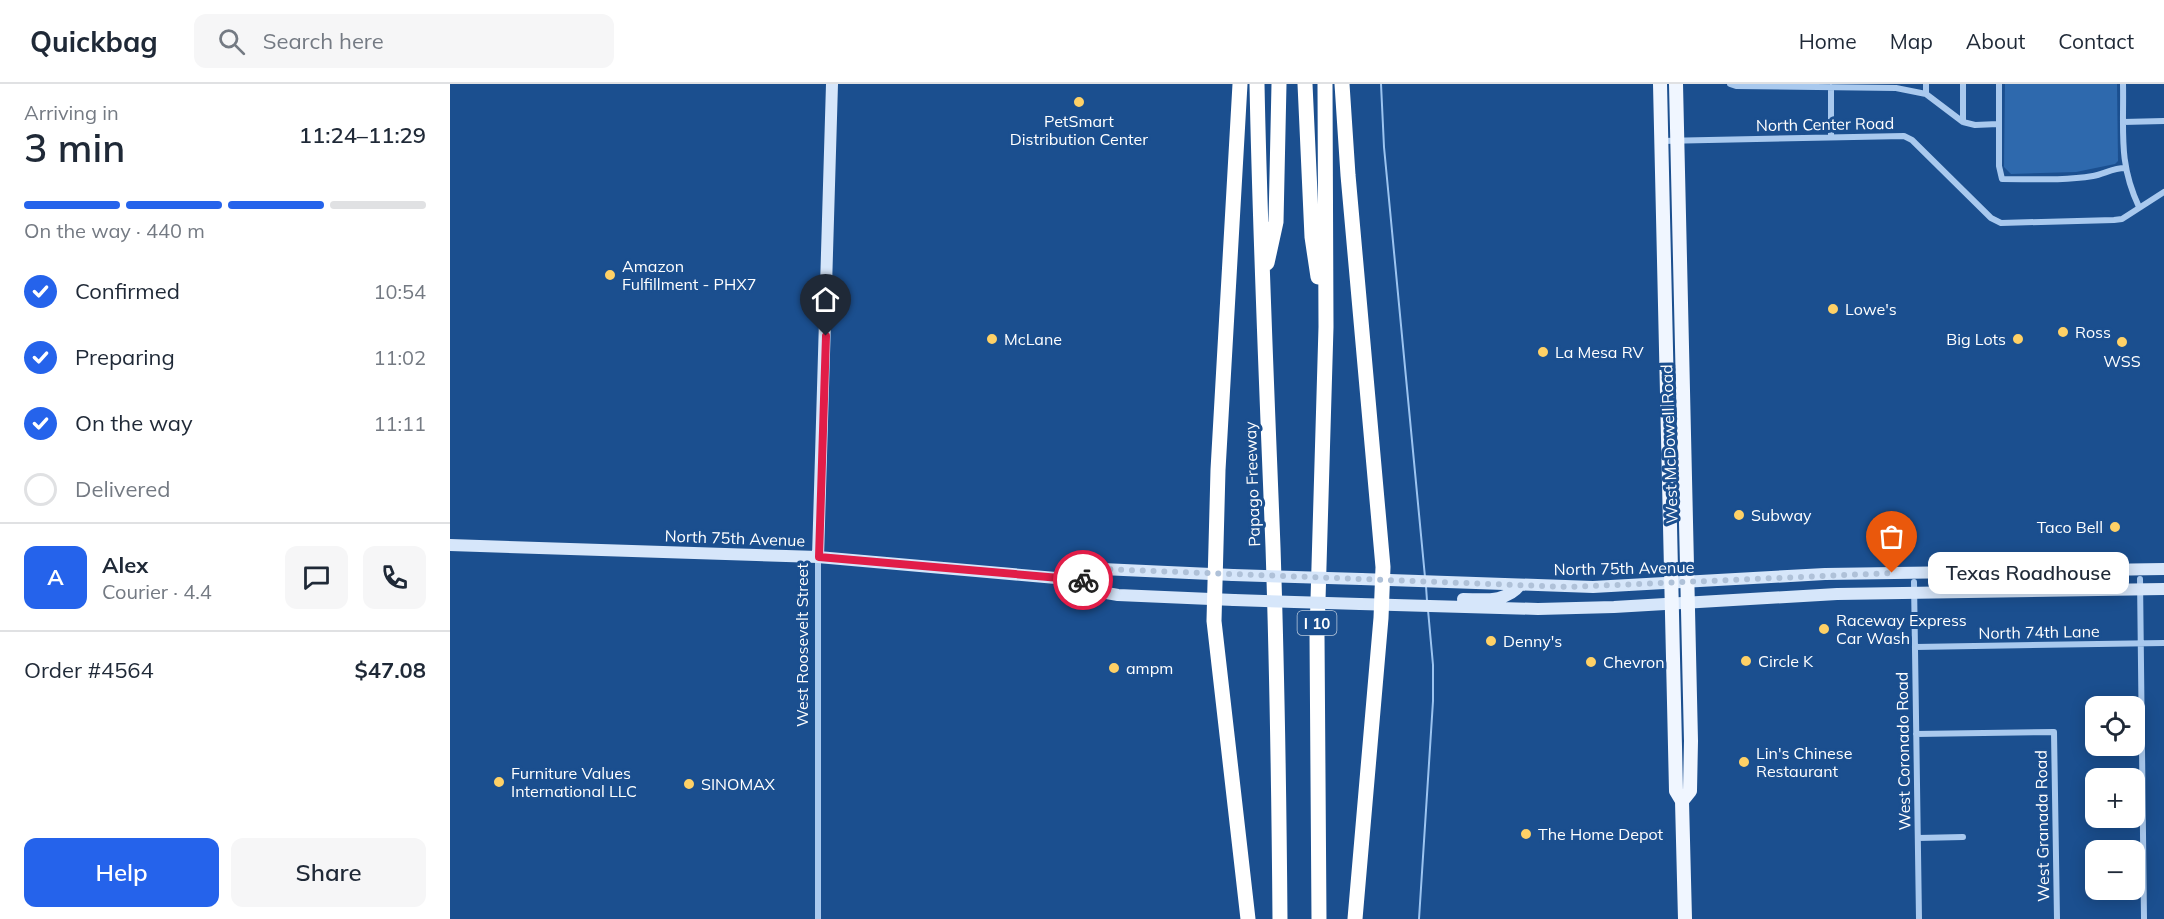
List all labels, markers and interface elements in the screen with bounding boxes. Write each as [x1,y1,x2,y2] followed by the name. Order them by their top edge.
[194,14,614,68] search box
[30,24,158,59] text: Quickbag
[215,25,248,58] icon: search
[263,27,384,55] text: Search here
[1799,28,1857,54] text: Home
[1890,28,1933,54] text: Map
[1966,28,2025,54] text: About
[2058,28,2134,54] text: Contact
[1072,95,1086,109] marker: PetSmart Distribution Center
[24,100,119,125] text: Arriving in
[1010,111,1148,149] place label: PetSmart Distribution Center
[1756,113,1894,135] street label: North Center Road
[299,121,426,149] text: 11:24–11:29
[24,123,125,172] text: 3 min
[24,218,205,243] text: On the way · 440 m
[622,256,756,294] place label: Amazon Fulfillment - PHX7
[603,268,617,282] marker: Amazon Fulfillment - PHX7
[800,274,851,336] pin
[24,275,57,308] icon: check
[75,277,180,305] text: Confirmed
[373,279,426,304] text: 10:54
[809,283,842,316] icon: home
[1845,299,1897,319] place label: Lowe's
[1826,302,1840,316] marker: Lowe's
[2075,322,2111,342] place label: Ross
[2056,325,2070,339] marker: Ross
[1004,329,1062,349] place label: McLane
[1946,329,2006,349] place label: Big Lots
[985,332,999,346] marker: McLane
[2011,332,2025,346] marker: Big Lots
[2115,335,2129,349] marker: WSS
[24,341,57,374] icon: check
[1555,342,1645,362] place label: La Mesa RV
[75,343,175,371] text: Preparing
[373,345,426,370] text: 11:02
[1536,345,1550,359] marker: La Mesa RV
[2103,351,2141,371] place label: WSS
[1656,364,1682,524] street label: West McDowell Road
[24,407,57,440] icon: check
[75,409,193,437] text: On the way
[373,411,426,436] text: 11:11
[1240,420,1264,547] street label: Papago Freeway
[75,475,170,503] text: Delivered
[1751,505,1812,525] place label: Subway
[1732,508,1746,522] marker: Subway
[1866,511,1917,573] pin
[2037,517,2103,537] place label: Taco Bell
[1875,520,1908,553] icon: bag
[2108,520,2122,534] marker: Taco Bell
[664,526,806,550] street label: North 75th Avenue
[285,546,348,609] button: chat
[363,546,426,609] button: phone
[1053,550,1113,610] courier
[102,551,148,579] text: Alex
[1928,552,2129,594] callout: Texas Roadhouse
[1554,557,1694,579] street label: North 75th Avenue
[1946,560,2111,585] text: Texas Roadhouse
[47,563,64,591] text: A
[792,563,812,727] street label: West Roosevelt Street
[1067,564,1100,597] icon: bike
[102,579,212,604] text: Courier · 4.4
[1836,610,1967,648] place label: Raceway Express Car Wash
[1298,611,1336,635] road number: I 10
[1978,621,2100,643] street label: North 74th Lane
[1817,622,1831,636] marker: Raceway Express Car Wash
[1503,631,1562,651] place label: Denny's
[1484,634,1498,648] marker: Denny's
[1758,651,1814,671] place label: Circle K
[1603,652,1665,672] place label: Chevron
[1739,654,1753,668] marker: Circle K
[1584,655,1598,669] marker: Chevron
[24,656,154,684] text: Order #4564
[355,656,426,684] text: $47.08
[1126,658,1173,678] place label: ampm
[1107,661,1121,675] marker: ampm
[1892,672,1914,830] street label: West Coronado Road
[2085,696,2145,900] map controls
[2085,696,2145,756] button: locate
[1756,743,1852,781] place label: Lin's Chinese Restaurant
[2031,750,2053,902] street label: West Granada Road
[1737,755,1751,769] marker: Lin's Chinese Restaurant
[511,763,637,801] place label: Furniture Values International LLC
[2085,768,2145,828] button: +
[701,774,776,794] place label: SINOMAX
[492,775,506,789] marker: Furniture Values International LLC
[682,777,696,791] marker: SINOMAX
[1538,824,1664,844] place label: The Home Depot
[1519,827,1533,841] marker: The Home Depot
[24,838,219,907] button: Help
[231,838,426,907] button: Share
[2085,840,2145,900] button: −

